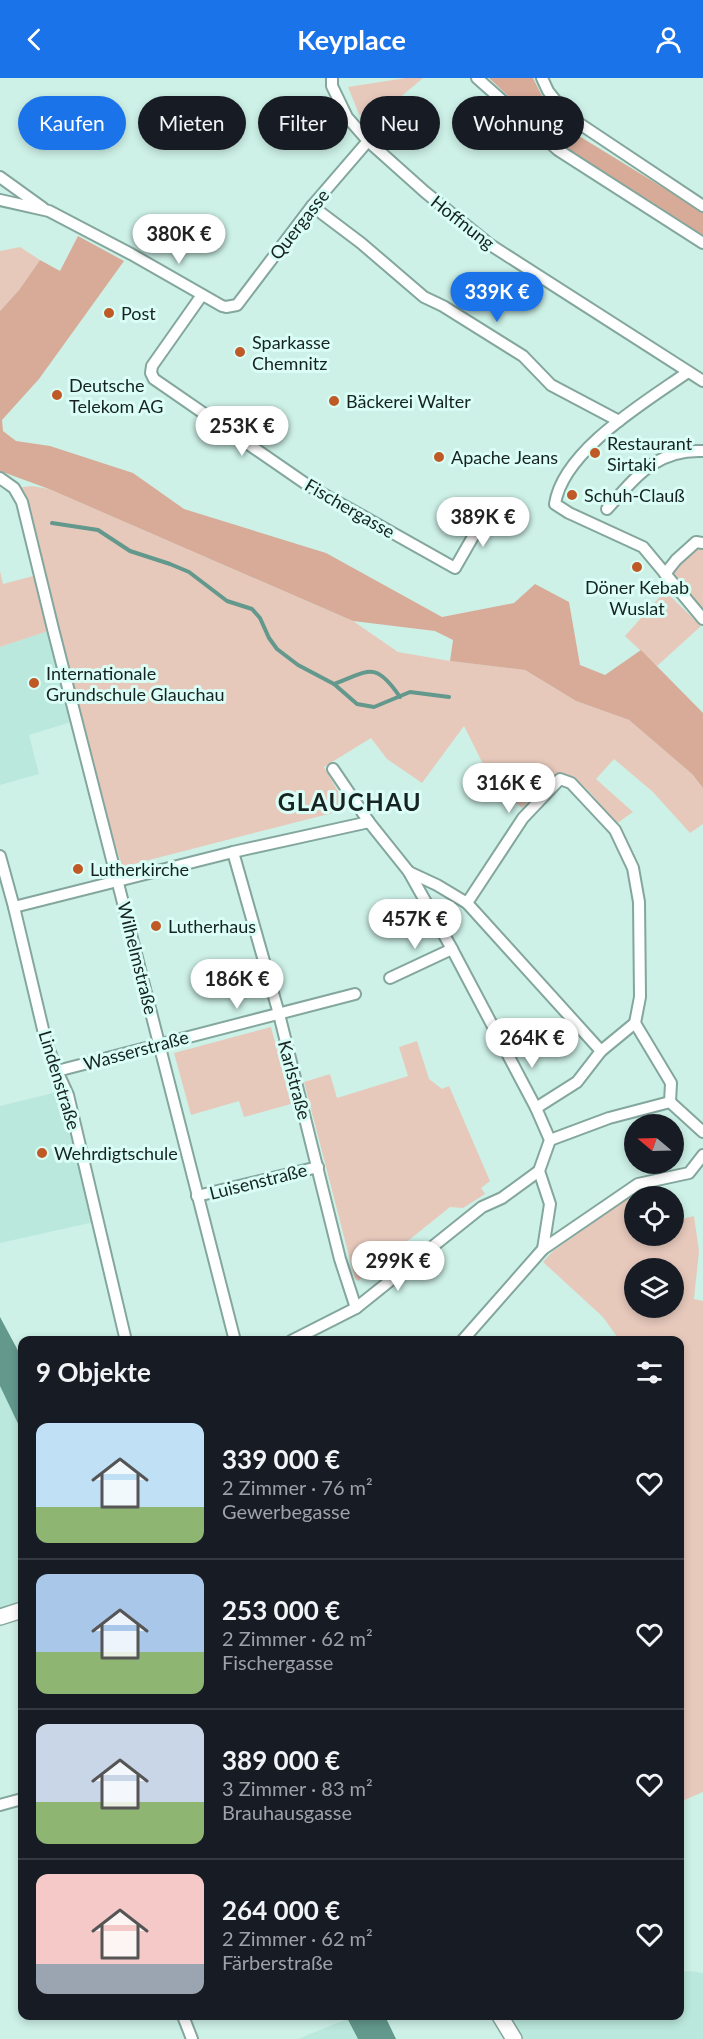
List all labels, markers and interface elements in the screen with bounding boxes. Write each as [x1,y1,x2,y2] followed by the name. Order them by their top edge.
[18,23,51,56] icon: back
[297,23,406,56] text: Keyplace
[652,23,685,56] icon: person
[18,96,126,150] chip: Kaufen
[138,96,246,150] chip: Mieten
[258,96,348,150] chip: Filter
[360,96,440,150] chip: Neu
[452,96,584,150] chip: Wohnung
[265,184,333,264] street label: Quergasse
[427,190,499,254] street label: Hoffnung
[130,214,228,265] pin: 380K €
[147,221,211,245] text: 380K €
[448,272,546,323] pin: 339K €
[465,279,529,303] text: 339K €
[121,302,156,324] place label: Post
[102,306,116,320] marker: Post
[252,331,330,374] place label: Sparkasse Chemnitz
[233,345,247,359] marker: Sparkasse Chemnitz
[69,374,163,417] place label: Deutsche Telekom AG
[50,388,64,402] marker: Deutsche Telekom AG
[346,390,471,412] place label: Bäckerei Walter
[327,394,341,408] marker: Bäckerei Walter
[193,406,291,457] pin: 253K €
[210,413,274,437] text: 253K €
[607,432,693,475] place label: Restaurant Sirtaki
[451,446,558,468] place label: Apache Jeans
[588,446,602,460] marker: Restaurant Sirtaki
[432,450,446,464] marker: Apache Jeans
[301,473,399,543] street label: Fischergasse
[584,484,685,506] place label: Schuh-Clauß
[565,488,579,502] marker: Schuh-Clauß
[434,497,532,548] pin: 389K €
[451,504,515,528] text: 389K €
[630,560,644,574] marker: Döner Kebab Wuslat
[585,576,689,619] place label: Döner Kebab Wuslat
[46,662,224,705] place label: Internationale Grundschule Glauchau
[27,676,41,690] marker: Internationale Grundschule Glauchau
[460,763,558,814] pin: 316K €
[477,770,541,794] text: 316K €
[278,787,422,816] district label: GLAUCHAU
[90,858,189,880] place label: Lutherkirche
[71,862,85,876] marker: Lutherkirche
[113,899,163,1017] street label: Wilhelmstraße
[366,899,464,950] pin: 457K €
[383,906,447,930] text: 457K €
[168,915,256,937] place label: Lutherhaus
[149,919,163,933] marker: Lutherhaus
[188,959,286,1010] pin: 186K €
[205,966,269,990] text: 186K €
[483,1018,581,1069] pin: 264K €
[81,1025,191,1075] street label: Wasserstraße
[500,1025,564,1049] text: 264K €
[34,1028,86,1132] street label: Lindenstraße
[274,1038,316,1122] street label: Karlstraße
[624,1114,684,1174] north arrow
[624,1114,684,1318] map controls
[54,1142,178,1164] place label: Wehrdigtschule
[35,1146,49,1160] marker: Wehrdigtschule
[207,1158,309,1204] street label: Luisenstraße
[624,1186,684,1246] button: locate
[349,1241,447,1292] pin: 299K €
[366,1248,430,1272] text: 299K €
[624,1258,684,1318] button: layers
[36,1356,151,1388] text: 9 Objekte
[633,1356,666,1389] icon: filters
[222,1443,340,1475] text: 339 000 €
[84,1447,156,1519] icon: home
[633,1467,666,1500] icon: heart
[222,1475,373,1499] text: 2 Zimmer · 76 m²
[222,1499,350,1523] text: Gewerbegasse
[222,1594,340,1626] text: 253 000 €
[84,1598,156,1670] icon: home
[633,1618,666,1651] icon: heart
[222,1626,373,1650] text: 2 Zimmer · 62 m²
[222,1650,333,1674] text: Fischergasse
[222,1744,340,1776] text: 389 000 €
[84,1748,156,1820] icon: home
[633,1768,666,1801] icon: heart
[222,1776,373,1800] text: 3 Zimmer · 83 m²
[222,1800,352,1824] text: Brauhausgasse
[222,1894,340,1926] text: 264 000 €
[84,1898,156,1970] icon: home
[633,1918,666,1951] icon: heart
[222,1926,373,1950] text: 2 Zimmer · 62 m²
[222,1950,333,1974] text: Färberstraße

